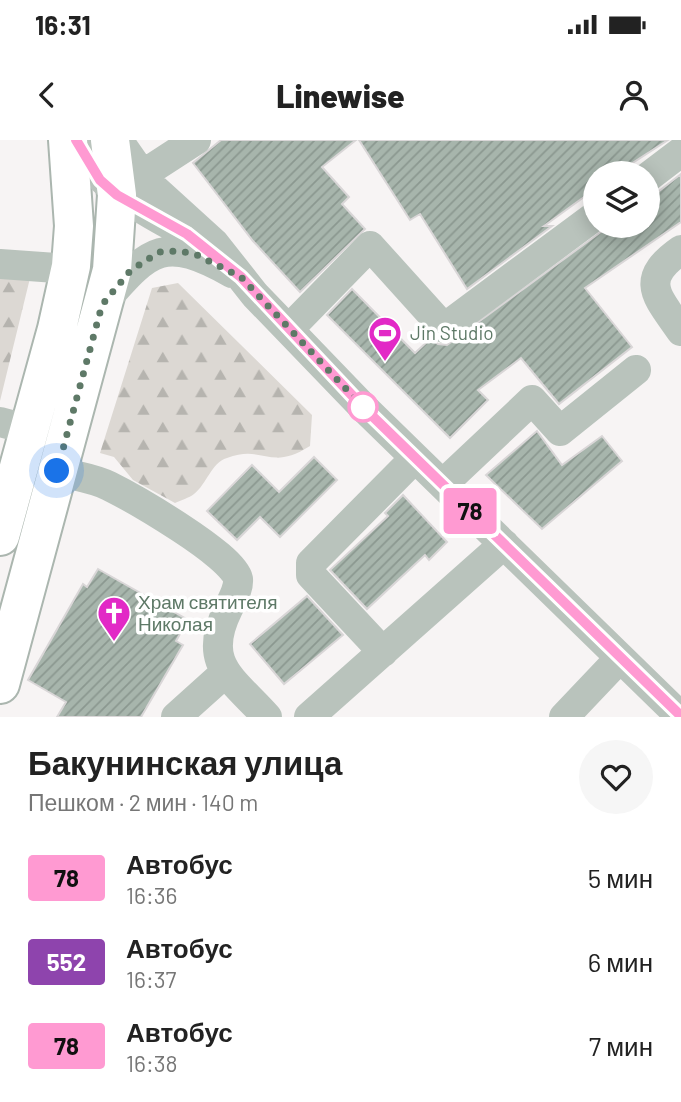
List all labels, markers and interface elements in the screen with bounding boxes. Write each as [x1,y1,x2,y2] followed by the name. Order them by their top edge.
[35,9,91,40] text: 16:31
[28,76,66,114] icon: back
[276,76,405,114] text: Linewise
[615,76,653,114] icon: person
[583,161,660,238] map controls
[583,161,660,238] button: layers
[366,314,404,363] sports icon: Jin Studio
[410,321,494,344] place label: Jin Studio
[348,392,378,422] unlabelled marker
[39,453,74,488] your location
[438,488,502,534] line badge: 78
[458,496,482,525] text: 78
[138,590,277,635] place label: Храм святителя Николая
[95,594,133,643] church icon: Храм святителя Николая
[579,740,653,814] button: heart
[28,742,342,782] text: Бакунинская улица
[28,788,258,816] text: Пешком · 2 мин · 140 m
[126,848,233,879] text: Автобус
[588,862,653,893] text: 5 мин
[54,863,79,892] text: 78
[126,881,177,909] text: 16:36
[126,932,233,963] text: Автобус
[588,946,653,977] text: 6 мин
[47,947,86,976] text: 552
[126,965,176,993] text: 16:37
[126,1016,233,1047] text: Автобус
[589,1030,653,1061] text: 7 мин
[54,1031,79,1060] text: 78
[126,1049,178,1077] text: 16:38

